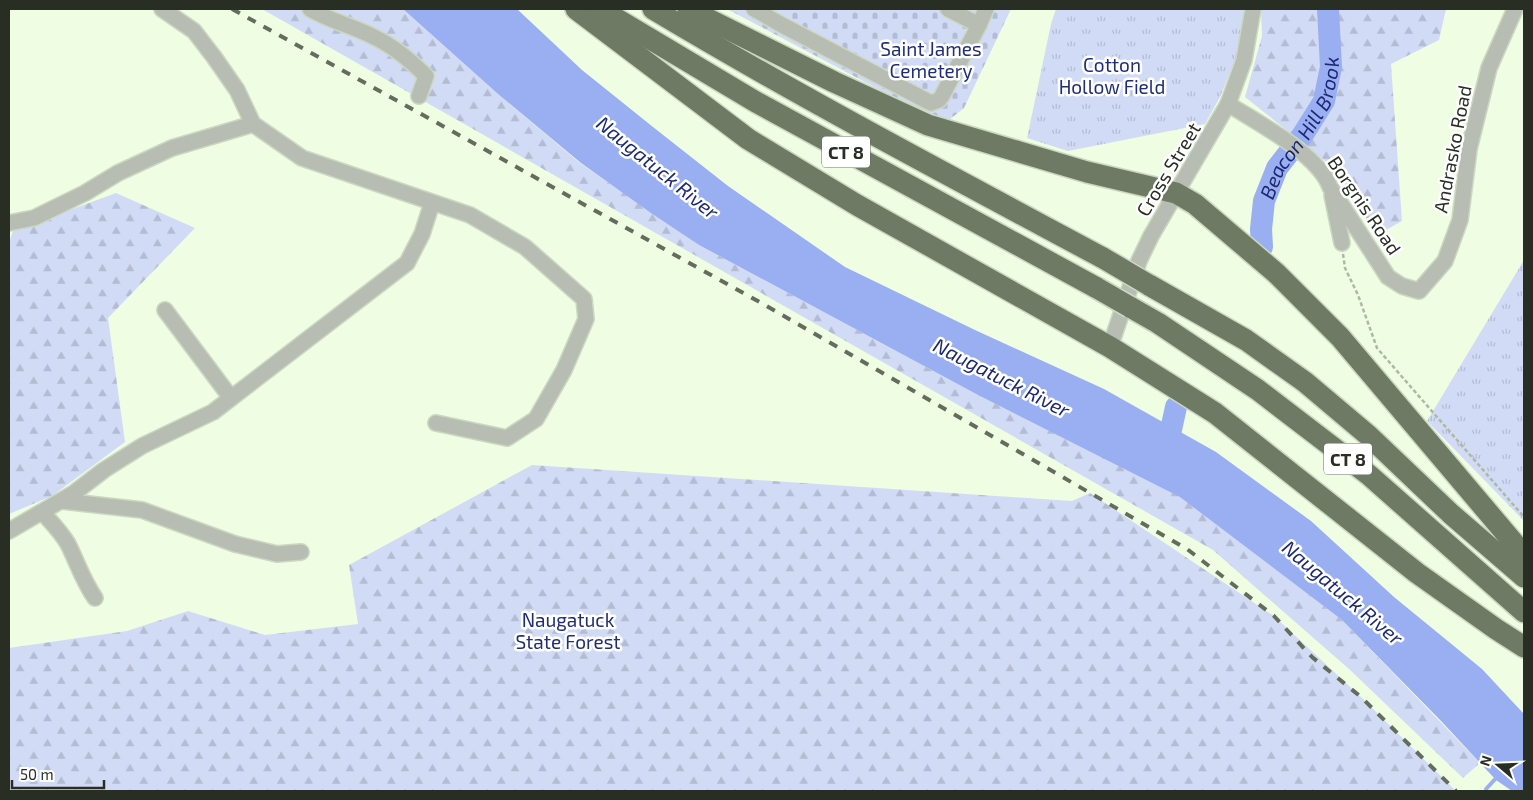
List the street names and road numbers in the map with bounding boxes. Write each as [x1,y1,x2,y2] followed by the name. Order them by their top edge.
[1428,83,1476,215] street label: Andrasko Road
[1131,118,1205,220] street label: Cross Street
[822,136,870,168] road number: CT 8
[1324,151,1406,259] street label: Borgnis Road
[1324,444,1372,474] road number: CT 8

